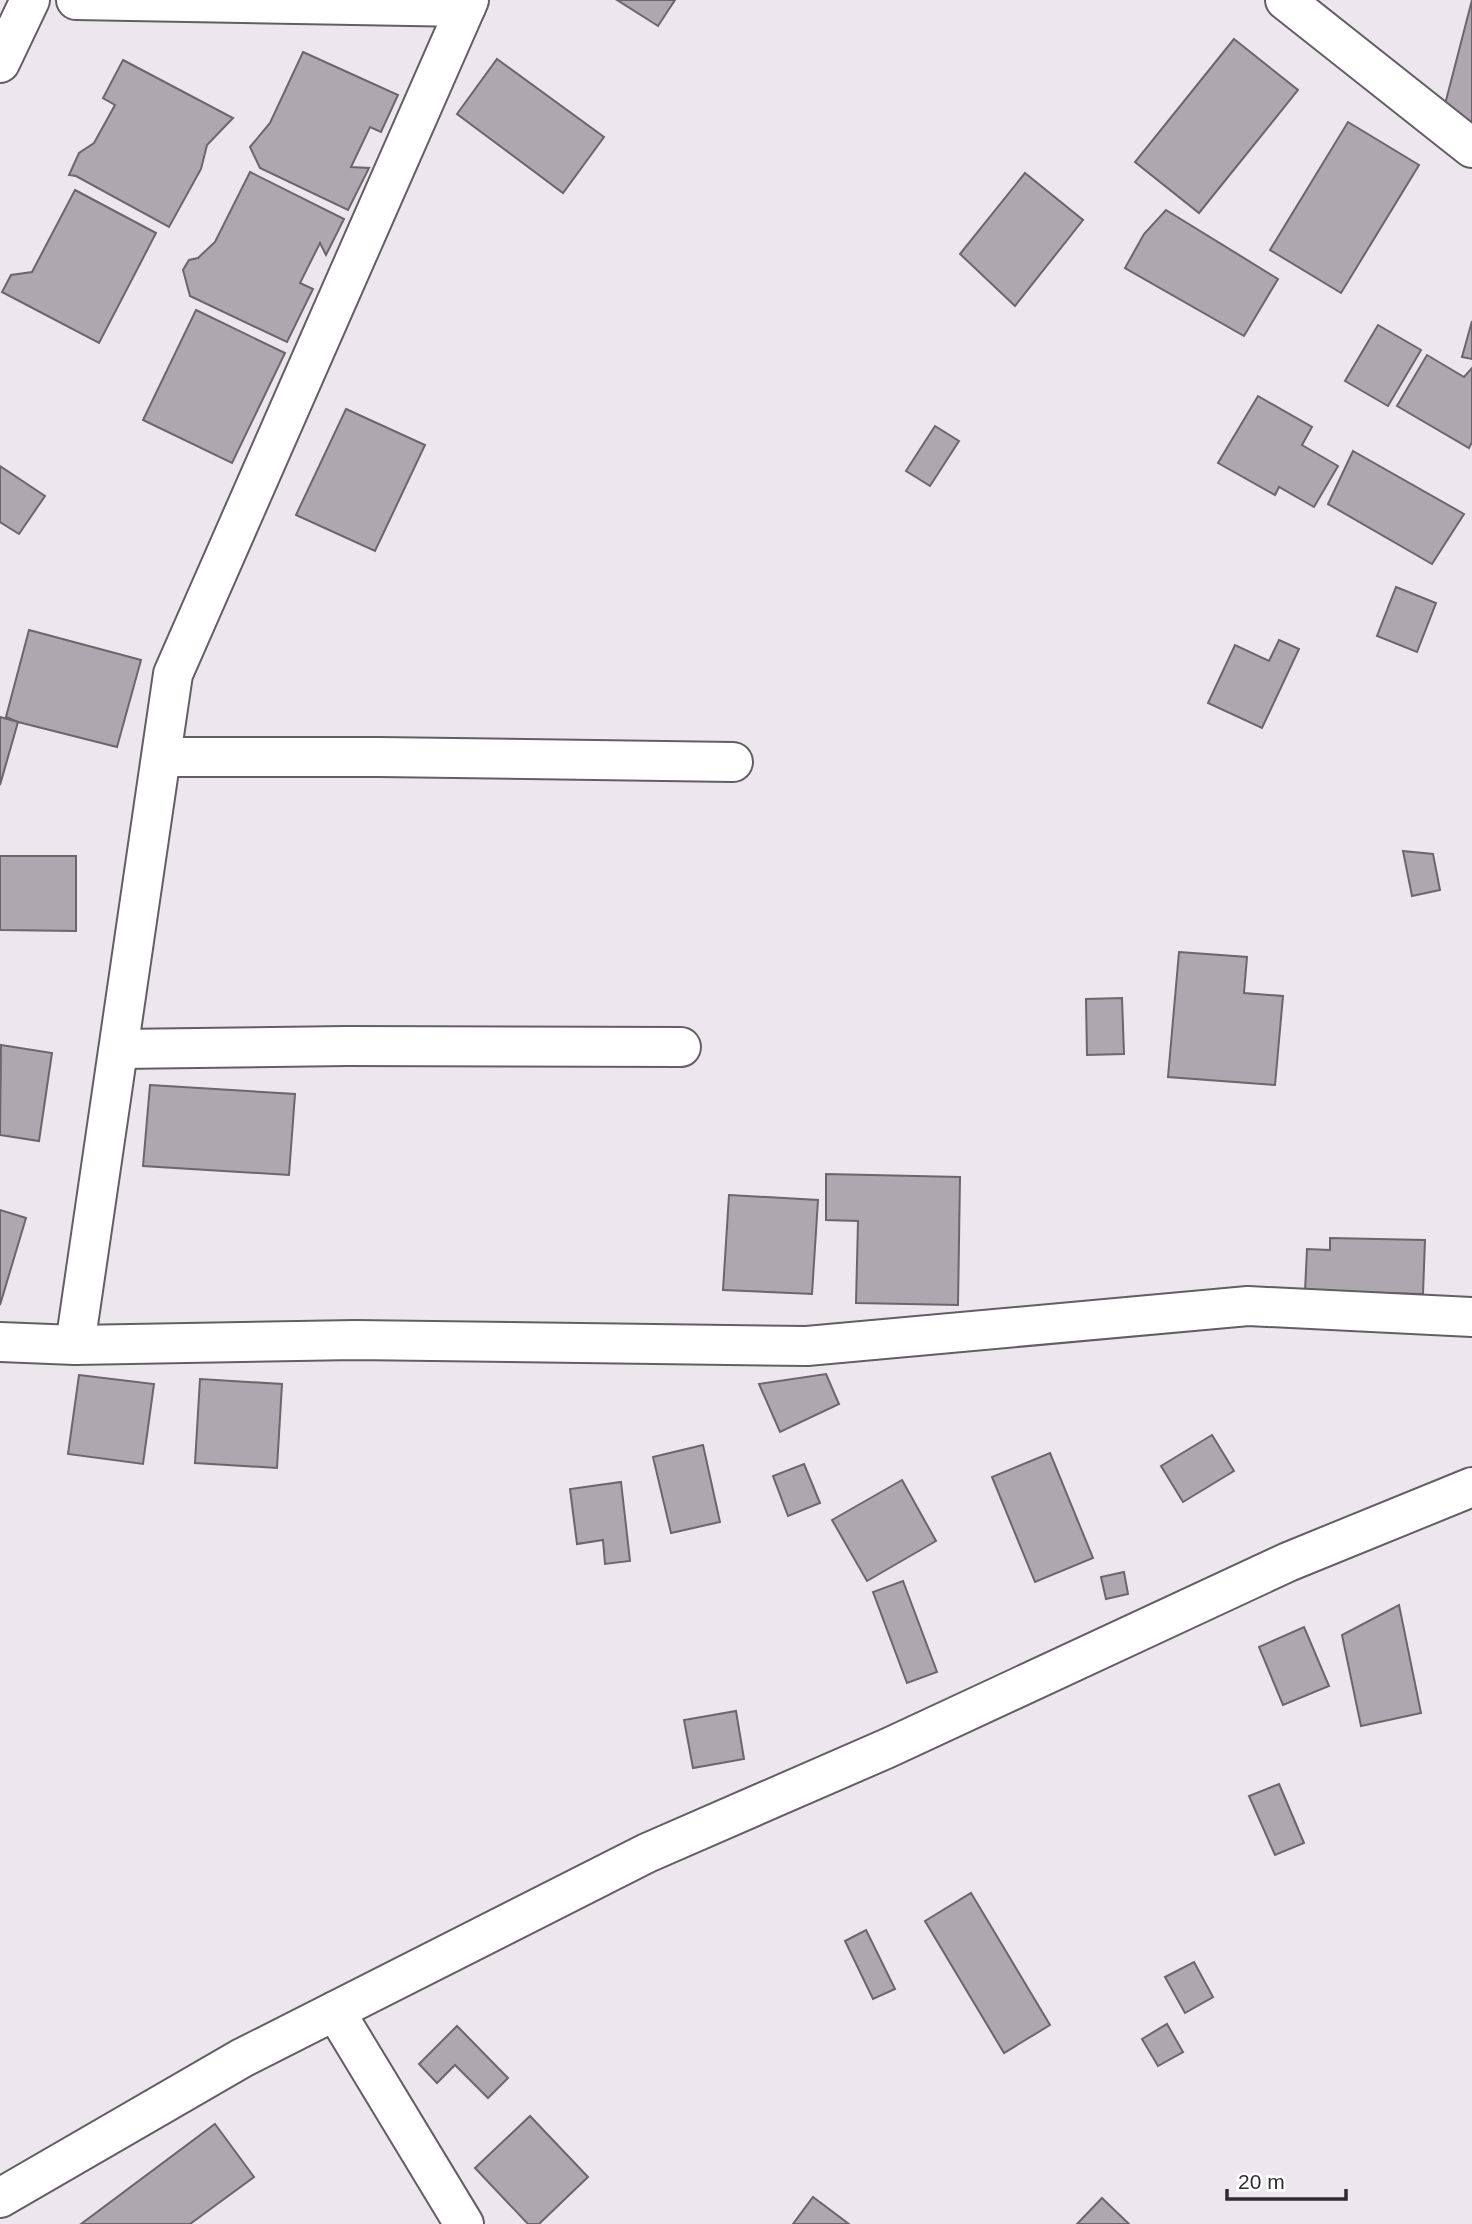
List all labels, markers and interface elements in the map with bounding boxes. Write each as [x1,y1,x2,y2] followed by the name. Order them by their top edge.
[1227,2158,1346,2202] scale bar
[1238,2170,1285,2193] text: 20 m

